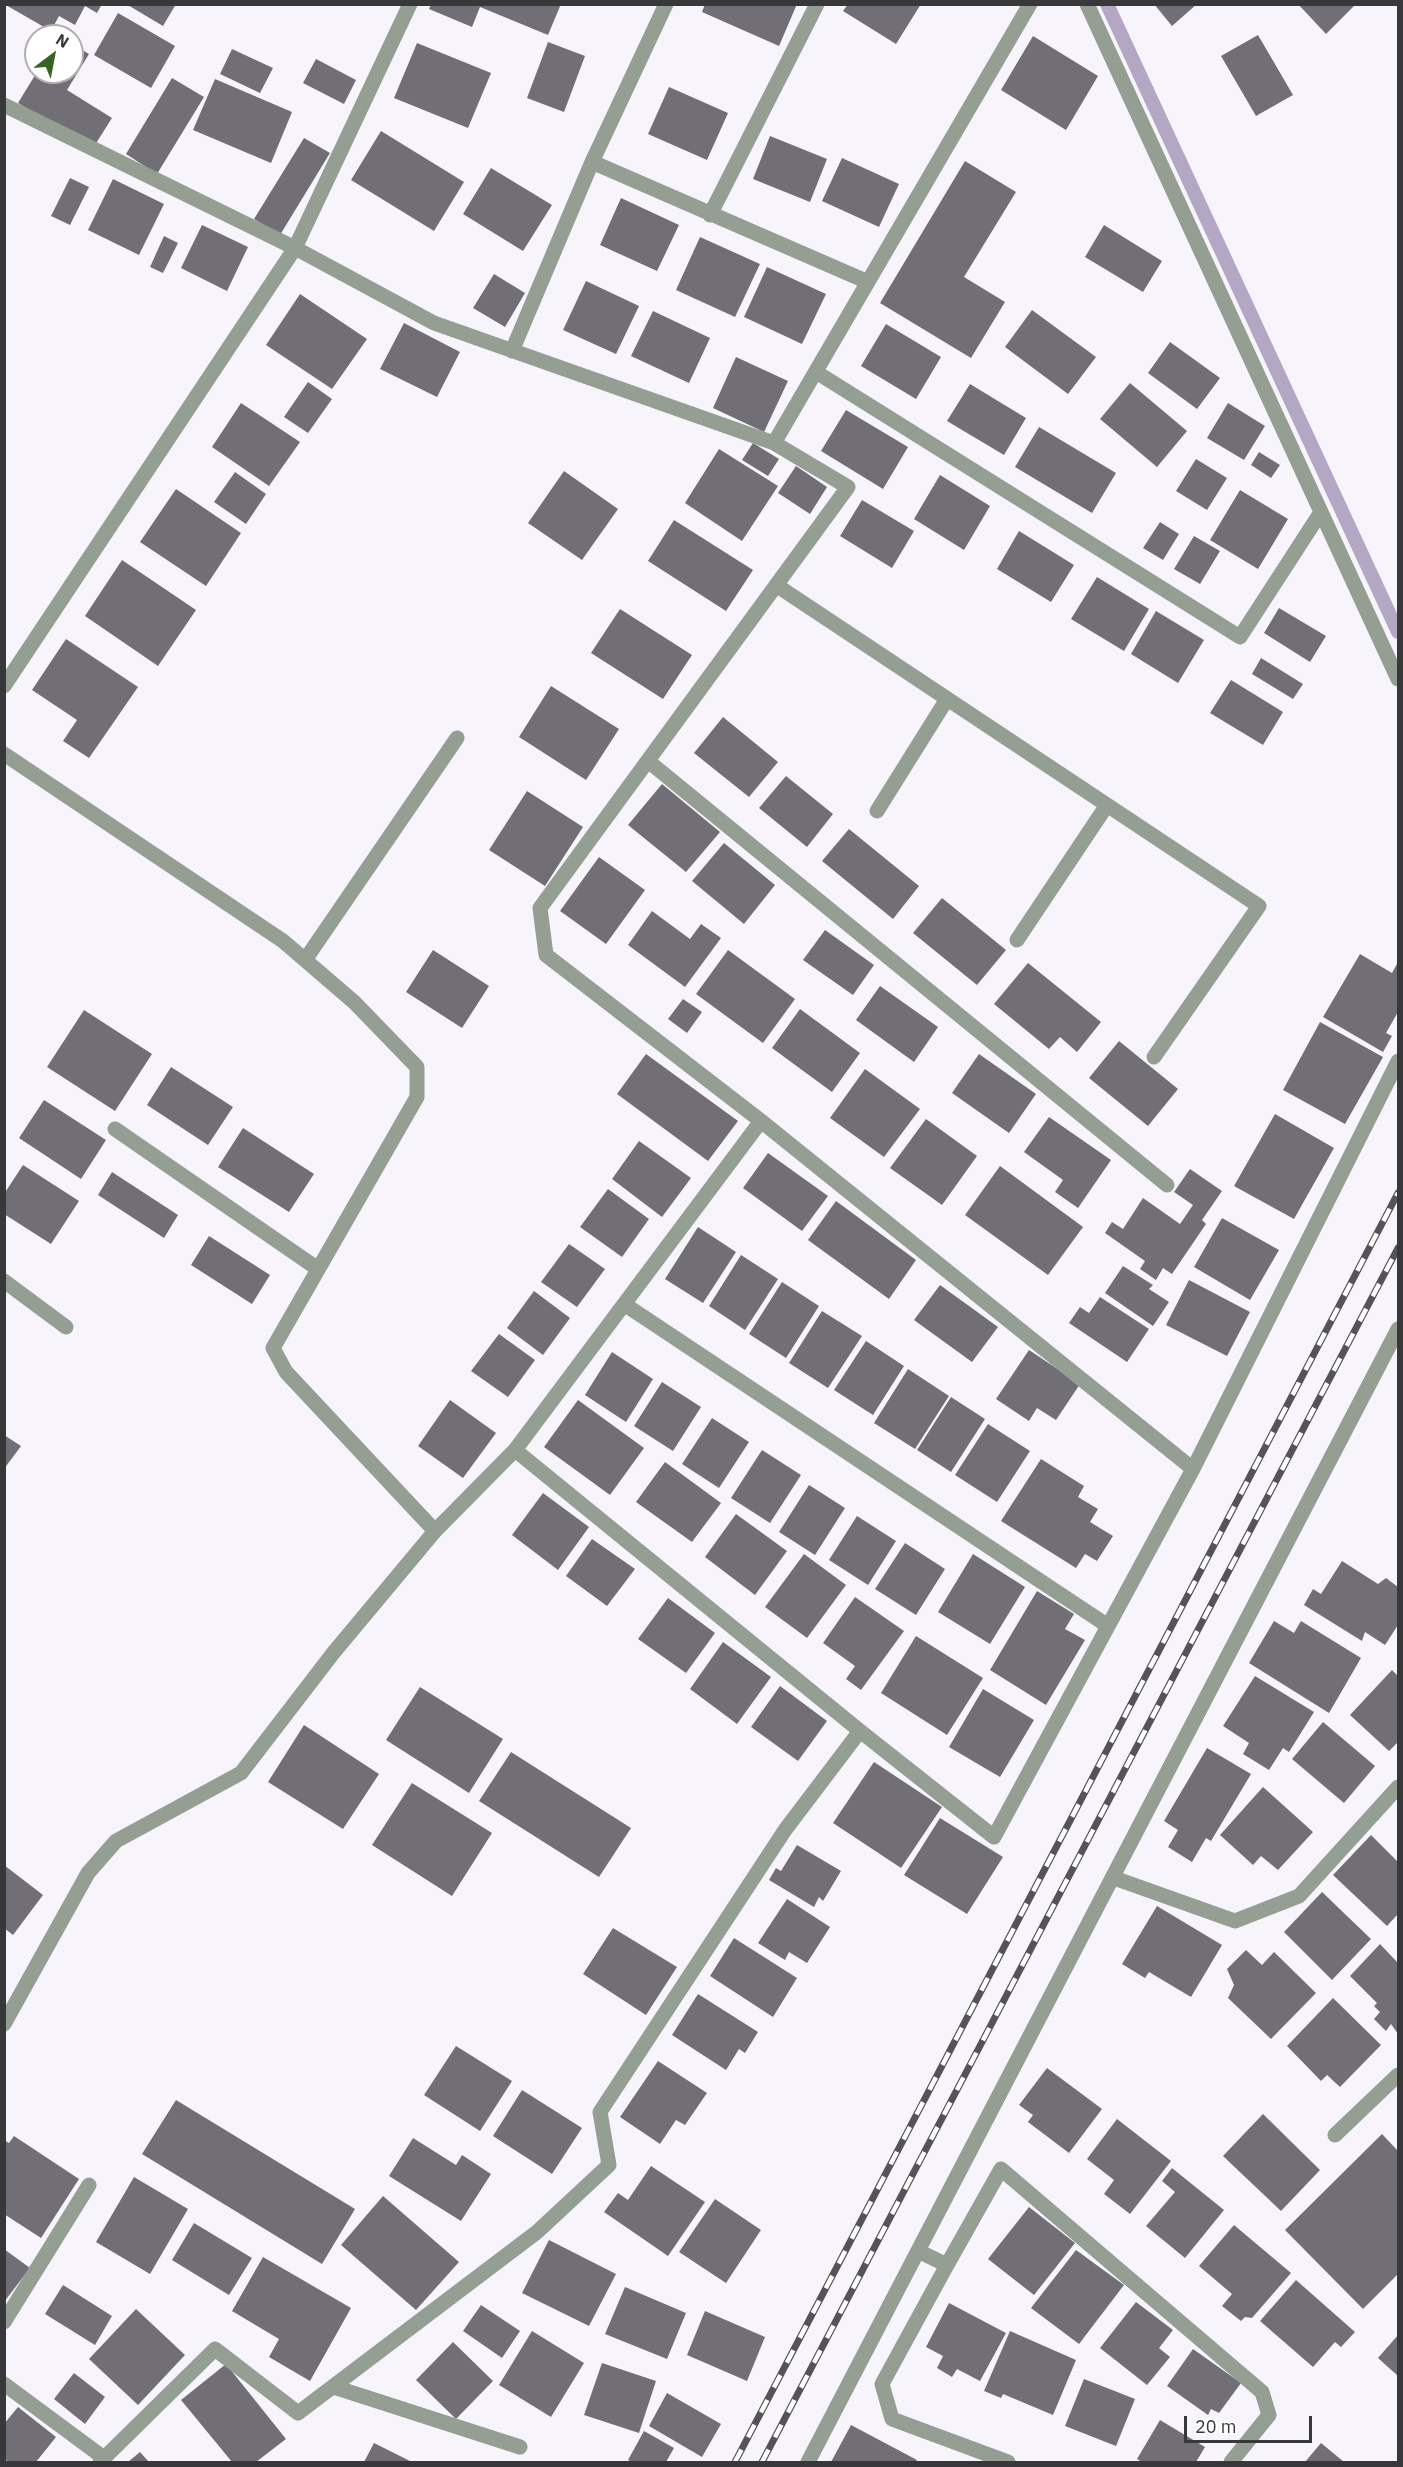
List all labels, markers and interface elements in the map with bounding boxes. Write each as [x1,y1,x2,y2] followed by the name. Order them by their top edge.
[24,24,84,84] north arrow
[52,29,73,52] text: N
[1187,2404,1314,2442] scale bar
[1195,2415,1237,2438] text: 20 m

